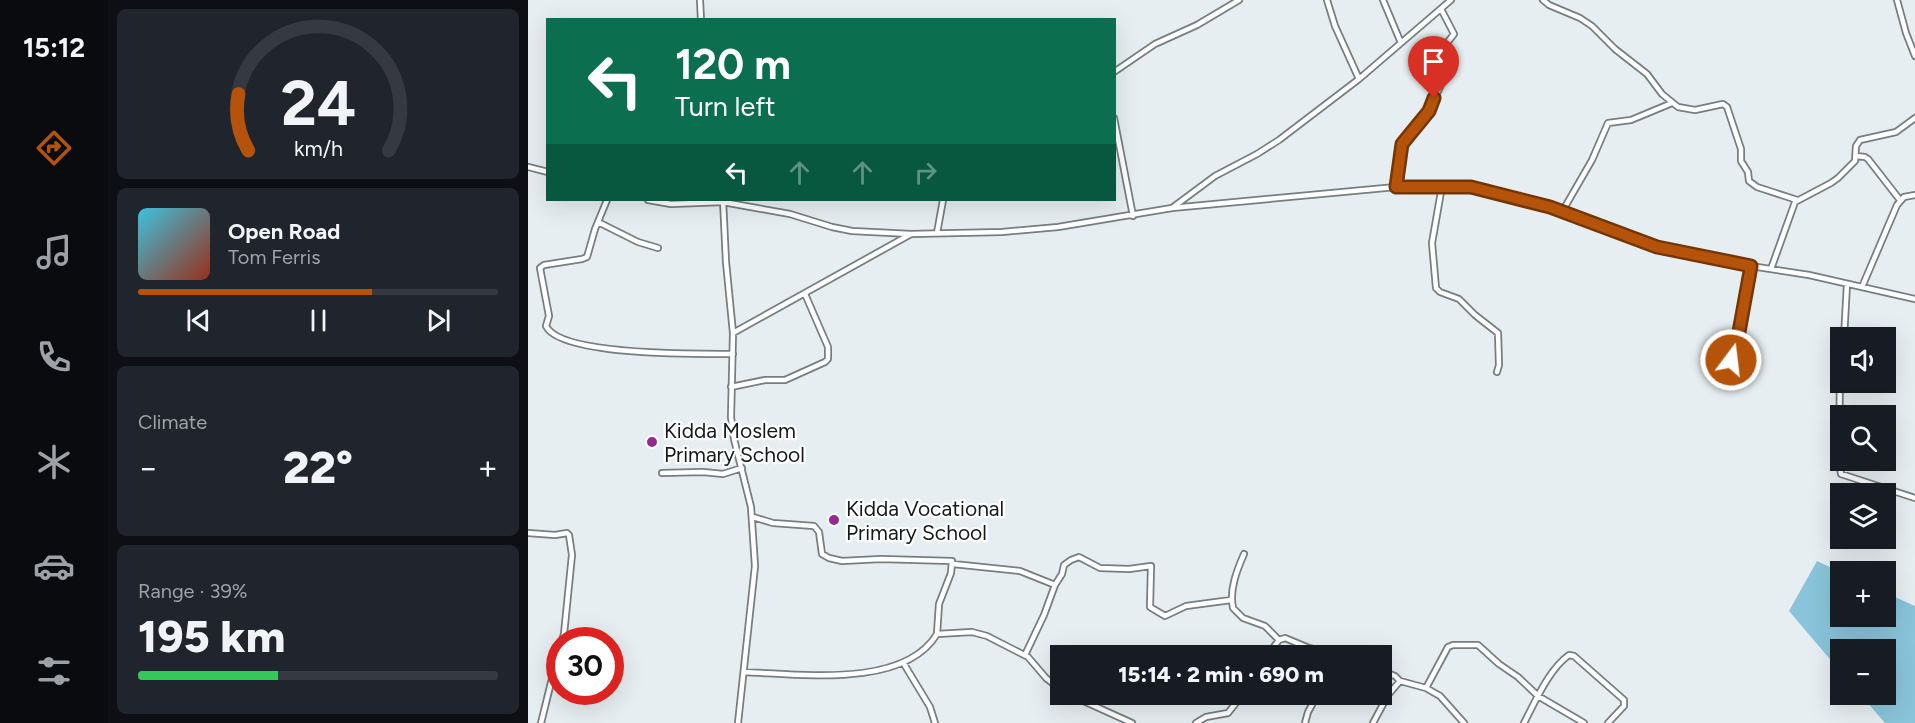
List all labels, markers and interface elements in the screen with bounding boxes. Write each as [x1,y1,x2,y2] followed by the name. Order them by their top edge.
[23,31,85,64] text: 15:12
[1408,36,1459,98] pin
[675,39,791,90] text: 120 m
[576,42,654,120] icon: left
[1417,45,1450,78] icon: arrive
[280,66,356,141] text: 24
[675,90,775,123] text: Turn left
[33,127,75,169] icon: directions
[294,136,342,161] text: km/h
[720,156,753,189] icon: left
[783,156,816,189] icon: ahead
[846,156,879,189] icon: ahead
[909,156,942,189] icon: right
[228,218,340,245] text: Open Road
[33,231,75,273] icon: music
[228,245,321,269] text: Tom Ferris
[182,304,215,337] icon: previous
[302,304,335,337] icon: pause
[422,304,455,337] icon: next
[1830,327,1896,705] map controls
[1830,327,1896,393] button: sound
[1699,328,1763,392] position arrow
[33,336,75,378] icon: phone
[1830,405,1896,471] button: search
[138,410,207,434] text: Climate
[664,418,805,467] place label: Kidda Moslem Primary School
[645,435,659,449] marker: Kidda Moslem Primary School
[283,440,353,494] text: 22°
[33,441,75,483] icon: climate
[138,448,159,487] text: −
[477,448,498,487] text: +
[1830,483,1896,549] button: layers
[846,496,1004,545] place label: Kidda Vocational Primary School
[827,513,841,527] marker: Kidda Vocational Primary School
[33,545,75,587] icon: car
[1830,561,1896,627] button: +
[138,579,247,603] text: Range · 39%
[138,609,285,663] text: 195 km
[546,627,624,705] speed limit sign: 30
[1830,639,1896,705] button: −
[33,650,75,692] icon: filters
[1118,661,1324,688] text: 15:14 · 2 min · 690 m

